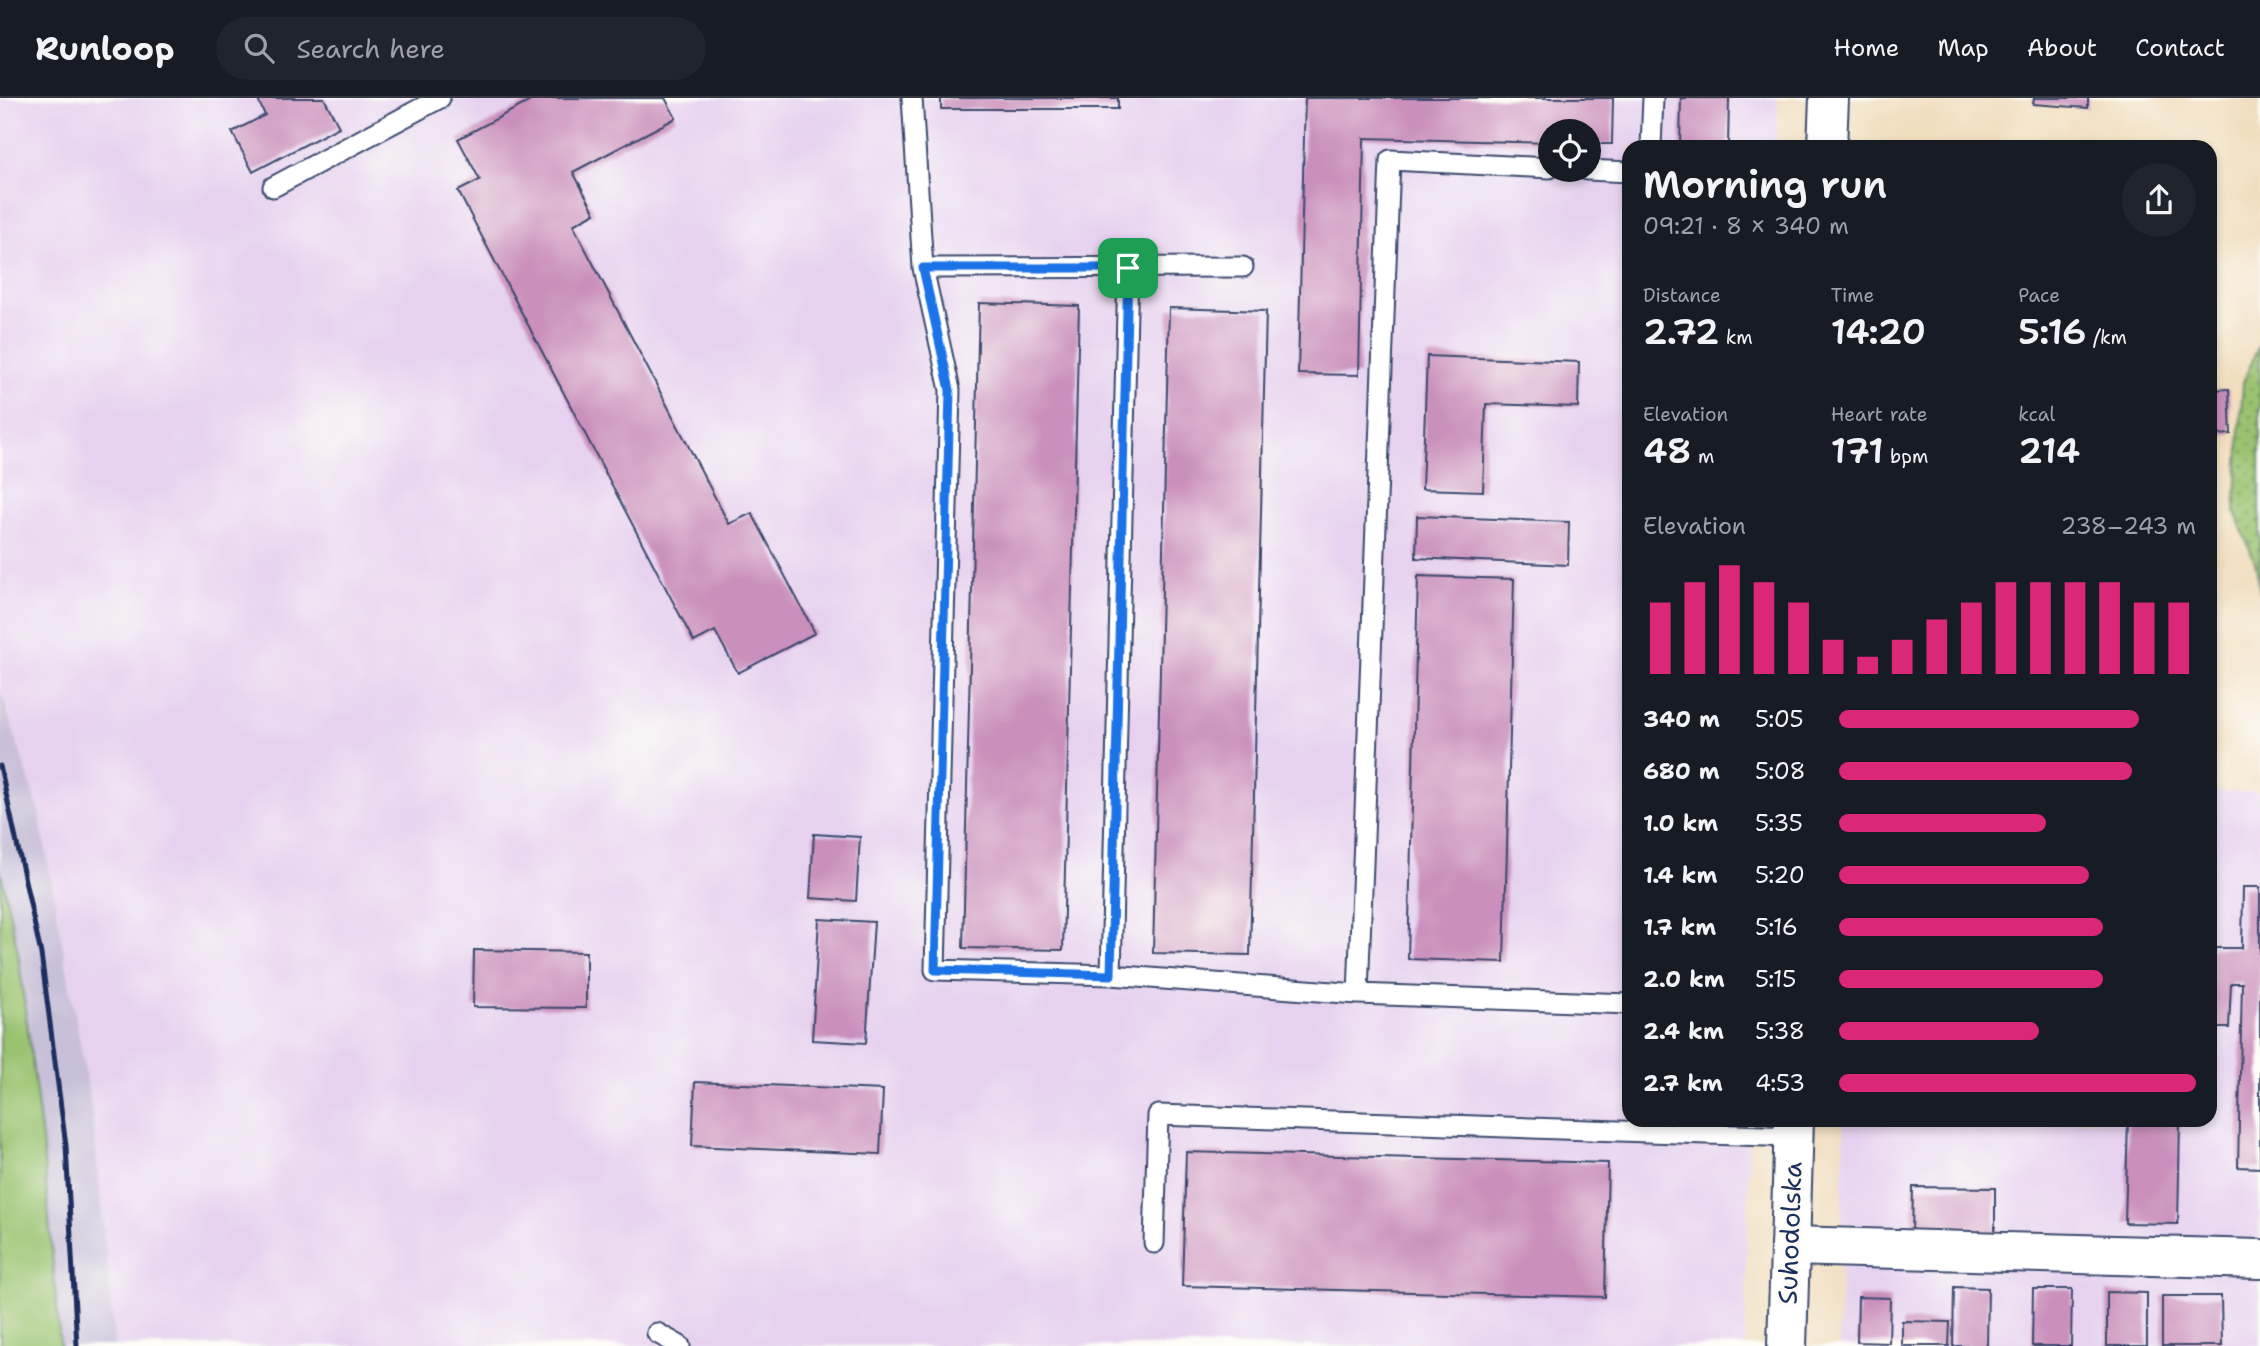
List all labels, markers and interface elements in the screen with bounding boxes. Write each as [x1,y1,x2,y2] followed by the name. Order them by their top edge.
[216,17,706,80] search box
[35,26,174,71] text: Runloop
[240,29,278,67] icon: search
[296,31,445,66] text: Search here
[1833,32,1899,64] text: Home
[1937,32,1989,64] text: Map
[2027,32,2097,64] text: About
[2135,32,2225,64] text: Contact
[1538,119,1601,182] map controls
[1538,119,1601,182] button: locate
[1643,159,1887,210] text: Morning run
[2122,163,2196,237] button: share
[1643,211,1849,241] text: 09:21 · 8 × 340 m
[1098,238,1158,298] pin
[1109,249,1147,287] icon: arrive
[1643,283,1721,308] text: Distance
[1831,283,1874,308] text: Time
[2018,283,2060,308] text: Pace
[1643,308,1719,355] text: 2.72
[1831,308,1926,355] text: 14:20
[2018,308,2086,355] text: 5:16
[1719,325,1753,350] text: km
[2086,325,2127,350] text: /km
[1643,402,1728,427] text: Elevation
[1831,402,1927,427] text: Heart rate
[2018,402,2055,427] text: kcal
[1643,427,1692,474] text: 48
[1831,427,1884,474] text: 171
[2018,427,2080,474] text: 214
[1692,444,1714,469] text: m
[1884,444,1928,469] text: bpm
[1643,511,1746,541] text: Elevation
[2061,511,2196,541] text: 238–243 m
[1643,704,1720,734] text: 340 m
[1755,704,1804,734] text: 5:05
[1643,756,1720,786] text: 680 m
[1755,756,1806,786] text: 5:08
[1643,808,1718,838] text: 1.0 km
[1755,808,1803,838] text: 5:35
[1643,860,1717,890] text: 1.4 km
[1755,860,1805,890] text: 5:20
[1643,912,1716,942] text: 1.7 km
[1755,912,1798,942] text: 5:16
[1643,964,1725,994] text: 2.0 km
[1755,964,1796,994] text: 5:15
[1643,1016,1724,1046] text: 2.4 km
[1755,1016,1805,1046] text: 5:38
[1643,1068,1723,1098] text: 2.7 km
[1755,1068,1805,1098] text: 4:53
[1770,1161,1809,1305] street label: Suhodolska

